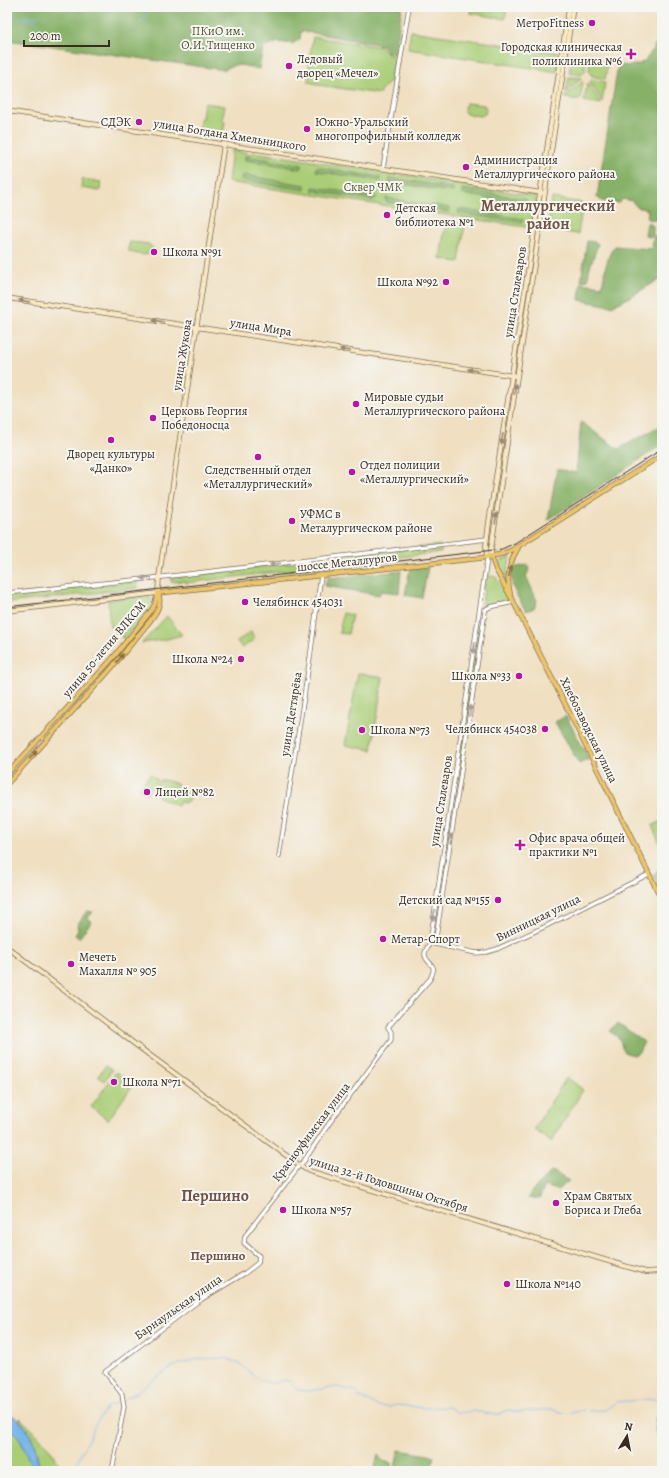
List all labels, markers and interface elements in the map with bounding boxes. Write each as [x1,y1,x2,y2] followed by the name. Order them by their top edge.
[516,15,584,31] place label: МетроFitness
[587,18,597,28] marker: МетроFitness
[24,22,109,48] scale bar
[181,23,255,53] park label: ПКиО им. О.И. Тищенко
[30,28,61,44] text: 200 m
[501,39,622,69] place label: Городская клиническая поликлиника №6
[625,48,637,60] marker: Городская клиническая поликлиника №6
[296,51,378,81] place label: Ледовый дворец «Мечел»
[284,61,294,71] marker: Ледовый дворец «Мечел»
[101,114,131,130] place label: СДЭК
[315,114,461,144] place label: Южно-Уральский многопрофильный колледж
[152,115,307,155] street label: улица Богдана Хмельницкого
[134,117,144,127] marker: СДЭК
[302,124,312,134] marker: Южно-Уральский многопрофильный колледж
[473,152,616,182] place label: Администрация Металлургического района
[461,162,471,172] marker: Администрация Металлургического района
[344,179,403,195] park label: Сквер ЧМК
[481,195,615,235] district label: Металлургический район
[395,200,474,230] place label: Детская библиотека №1
[382,210,392,220] marker: Детская библиотека №1
[162,244,222,260] place label: Школа №91
[500,245,530,340] street label: улица Сталеваров
[149,247,159,257] marker: Школа №91
[377,274,438,290] place label: Школа №92
[441,277,451,287] marker: Школа №92
[18,298,30,304] one-way arrow
[228,314,293,340] street label: улица Мира
[152,318,164,324] one-way arrow
[168,318,196,393] street label: улица Жукова
[339,347,351,353] one-way arrow
[467,367,479,373] one-way arrow
[512,383,518,395] one-way arrow
[364,389,506,419] place label: Мировые судьи Металлургического района
[351,399,361,409] marker: Мировые судьи Металлургического района
[161,403,248,433] place label: Церковь Георгия Победоносца
[148,413,158,423] marker: Церковь Георгия Победоносца
[499,432,505,445] one-way arrow
[106,435,116,445] marker: Дворец культуры «Данко»
[67,446,155,476] place label: Дворец культуры «Данко»
[253,452,263,462] marker: Следственный отдел «Металлургический»
[360,457,469,487] place label: Отдел полиции «Металлургический»
[204,462,312,492] place label: Следственный отдел «Металлургический»
[347,467,357,477] marker: Отдел полиции «Металлургический»
[300,506,432,536] place label: УФМС в Металургическом районе
[493,512,499,524] one-way arrow
[287,516,297,526] marker: УФМС в Металургическом районе
[296,549,398,575] street label: шоссе Металлургов
[269,561,281,567] one-way arrow
[507,565,513,577] one-way arrow
[140,575,152,582] one-way arrow
[253,594,343,610] place label: Челябинск 454031
[58,597,149,701] street label: улица 50-летия ВЛКСМ
[240,597,250,607] marker: Челябинск 454031
[471,642,477,654] one-way arrow
[172,651,234,667] place label: Школа №24
[116,653,125,664] one-way arrow
[236,654,246,664] marker: Школа №24
[451,668,511,684] place label: Школа №33
[276,670,306,758] street label: улица Дегтярёва
[514,671,524,681] marker: Школа №33
[556,675,622,786] street label: Хлебозаводская улица
[467,705,473,717] one-way arrow
[445,721,537,737] place label: Челябинск 454038
[370,722,430,738] place label: Школа №73
[540,724,550,734] marker: Челябинск 454038
[357,725,367,735] marker: Школа №73
[29,750,38,760] one-way arrow
[426,754,456,849] street label: улица Сталеваров
[155,784,215,800] place label: Лицей №82
[142,787,152,797] marker: Лицей №82
[529,830,625,860] place label: Офис врача общей практики №1
[448,833,454,845] one-way arrow
[514,839,526,851] marker: Офис врача общей практики №1
[493,890,583,945] street label: Винницкая улица
[399,892,490,908] place label: Детский сад №155
[493,895,503,905] marker: Детский сад №155
[431,909,437,921] one-way arrow
[391,931,461,947] place label: Метар-Спорт
[378,934,388,944] marker: Метар-Спорт
[79,949,157,979] place label: Мечеть Махалля № 905
[66,959,76,969] marker: Мечеть Махалля № 905
[122,1074,181,1090] place label: Школа №71
[109,1077,119,1087] marker: Школа №71
[268,1079,354,1185] street label: Красноуфимская улица
[307,1152,470,1216] street label: улица 32-й Годовщины Октября
[181,1185,249,1207] district label: Першино
[564,1188,642,1218] place label: Храм Святых Бориса и Глеба
[551,1198,561,1208] marker: Храм Святых Бориса и Глеба
[291,1202,352,1218] place label: Школа №57
[278,1205,288,1215] marker: Школа №57
[191,1247,246,1264] district label: Першино
[131,1271,225,1343] street label: Барнаульская улица
[515,1276,581,1292] place label: Школа №140
[502,1279,512,1289] marker: Школа №140
[607,1416,647,1456] north arrow
[623,1419,634,1435] text: N

